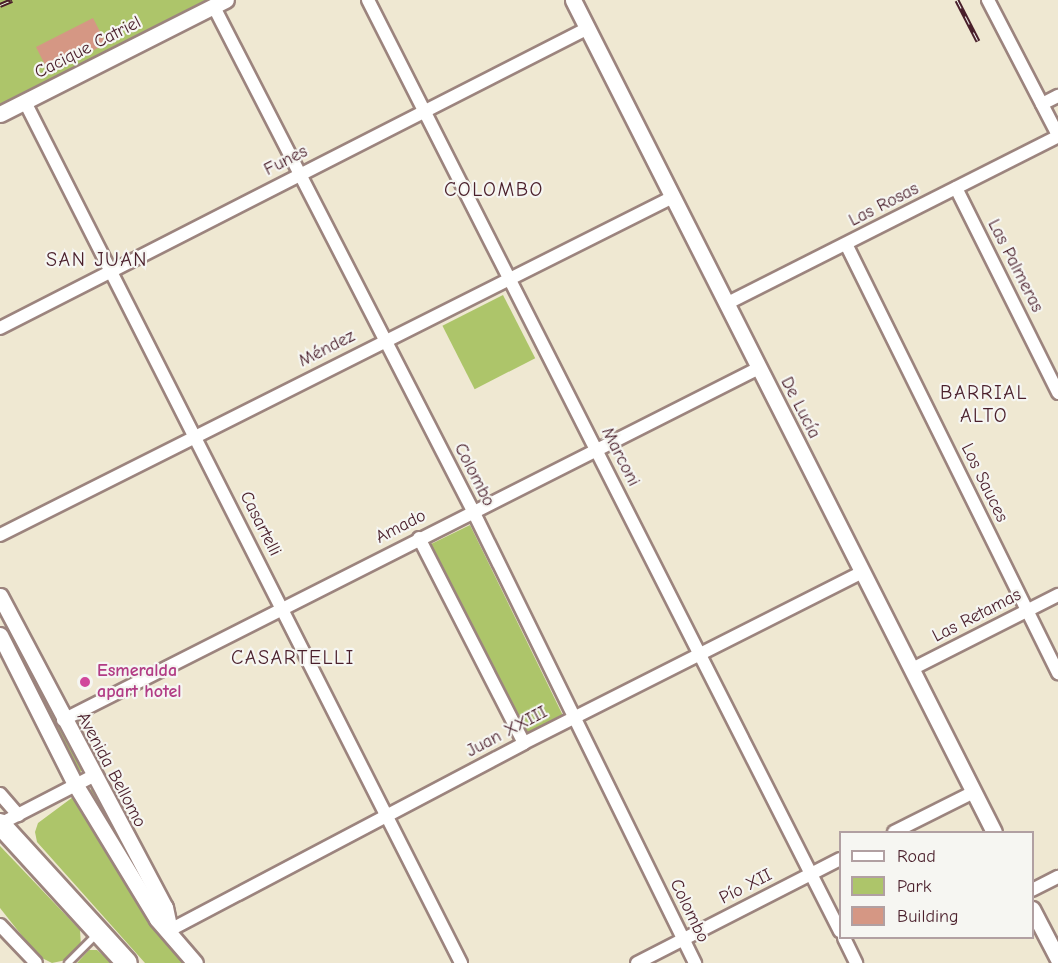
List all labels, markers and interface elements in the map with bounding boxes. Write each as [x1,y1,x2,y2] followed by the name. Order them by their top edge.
[31,12,145,84] street label: Cacique Catriel
[261,141,311,181] street label: Funes
[444,177,544,201] district label: COLOMBO
[845,178,923,232] street label: Las Rosas
[982,216,1048,316] street label: Las Palmeras
[46,247,148,271] district label: SAN JUAN
[295,326,359,372] street label: Méndez
[775,374,825,442] street label: De Lucía
[940,381,1028,428] district label: BARRIAL ALTO
[596,424,644,490] street label: Marconi
[449,440,499,510] street label: Colombo
[956,440,1012,526] street label: Los Sauces
[235,488,285,560] street label: Casartelli
[372,505,430,549] street label: Amado
[929,584,1025,648] street label: Las Retamas
[231,645,355,669] district label: CASARTELLI
[97,661,182,704] place label: Esmeralda apart hotel
[78,675,92,689] marker: Esmeralda apart hotel
[463,702,551,762] street label: Juan XXIII
[72,709,150,831] street label: Avenida Bellomo
[839,831,1034,939] legend
[897,846,936,867] text: Road
[716,865,776,909] street label: Pío XII
[664,876,714,946] street label: Colombo
[897,876,931,897] text: Park
[897,906,959,927] text: Building

